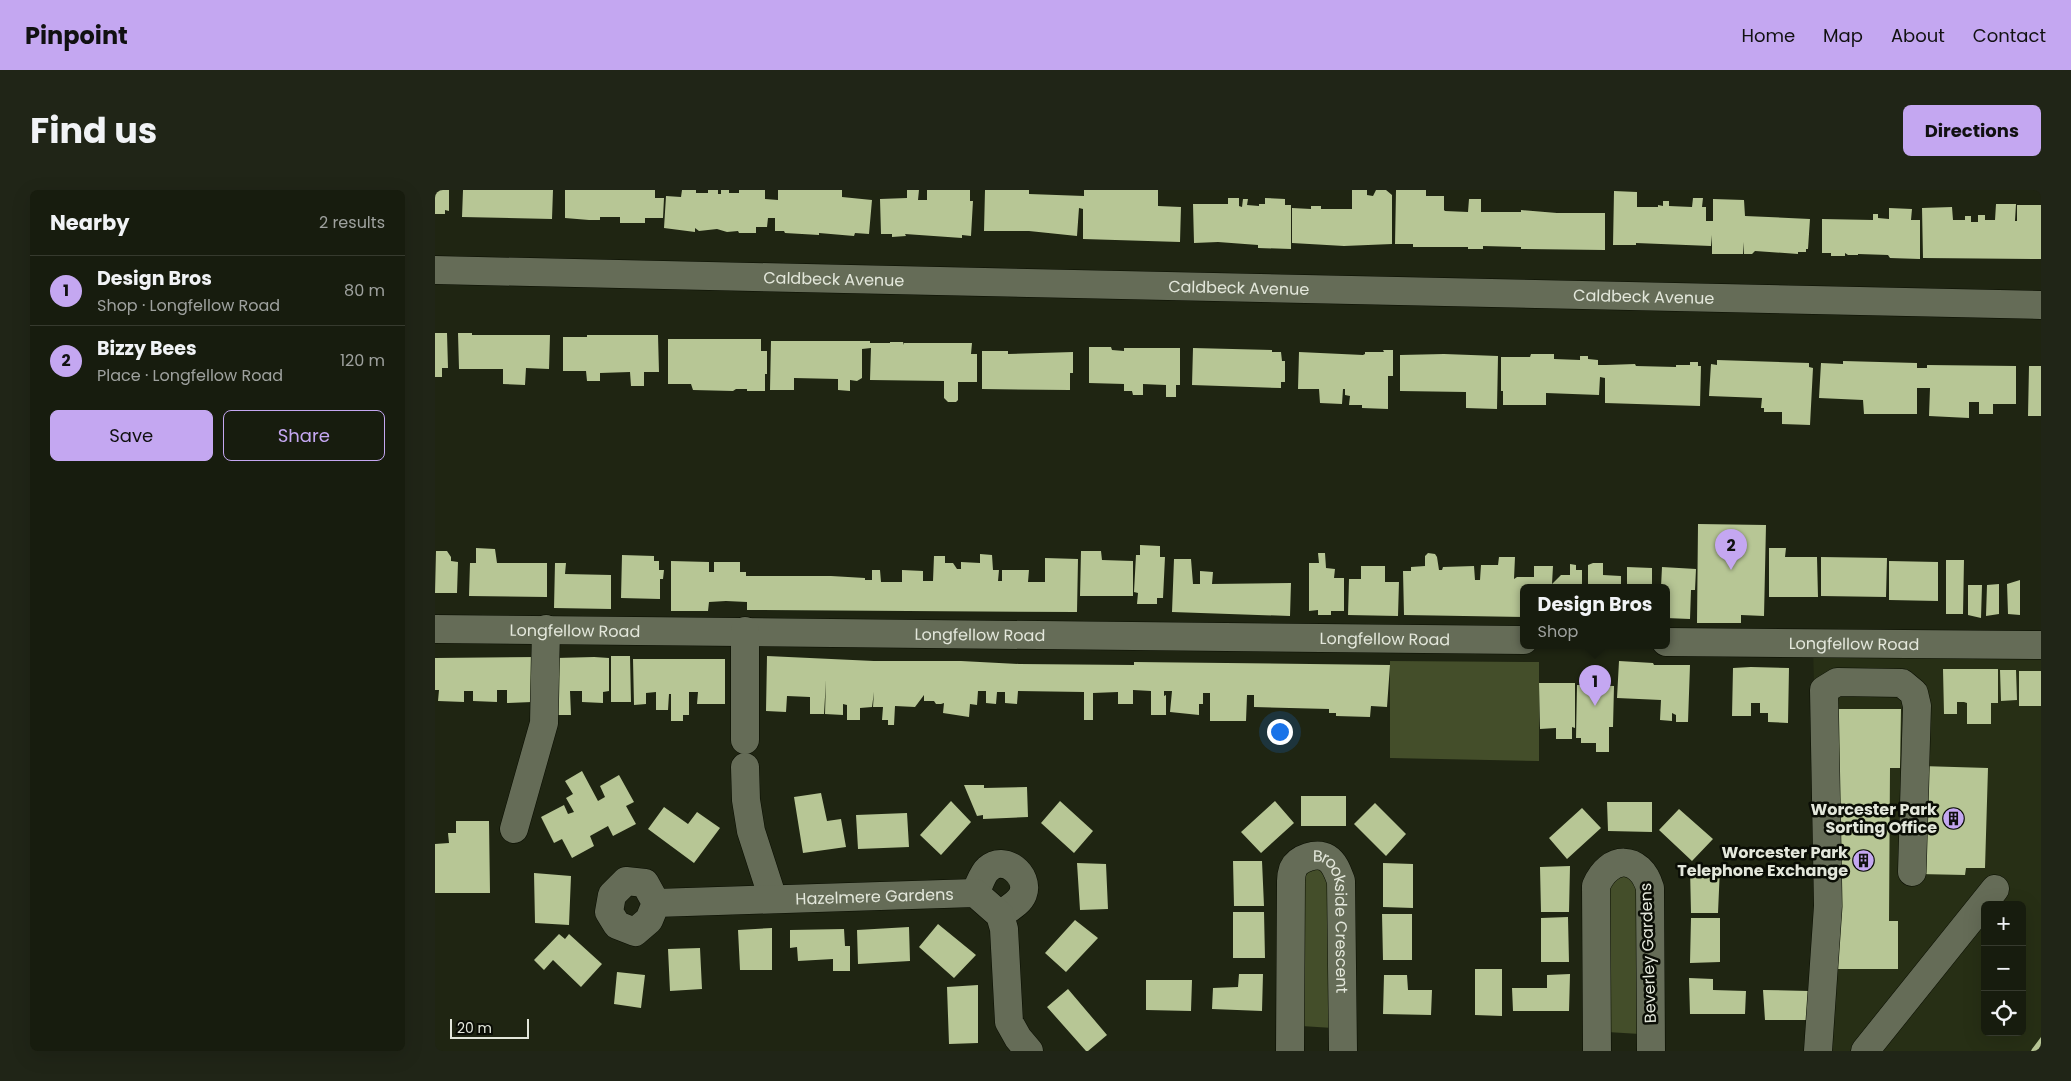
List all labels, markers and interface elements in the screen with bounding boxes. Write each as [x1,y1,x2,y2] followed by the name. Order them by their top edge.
[25,19,128,52] text: Pinpoint
[1741,23,1795,48] text: Home
[1823,23,1863,48] text: Map
[1891,23,1945,48] text: About
[1973,23,2046,48] text: Contact
[1903,105,2041,156] button: Directions
[30,106,157,155] text: Find us
[50,208,130,237] text: Nearby
[319,211,385,234] text: 2 results
[97,265,212,292] text: Design Bros
[763,266,905,292] street label: Caldbeck Avenue
[1168,274,1310,301] street label: Caldbeck Avenue
[63,279,69,302] text: 1
[344,279,385,302] text: 80 m
[1573,283,1715,309] street label: Caldbeck Avenue
[97,294,280,317] text: Shop · Longfellow Road
[97,335,197,362] text: Bizzy Bees
[61,349,71,372] text: 2
[340,349,385,372] text: 120 m
[97,364,283,387] text: Place · Longfellow Road
[50,410,213,461] button: Save
[223,410,385,461] button: Share
[1715,529,1747,570] pin: 2
[1520,584,1670,649] popup
[1538,591,1652,618] text: Design Bros
[510,618,640,643] street label: Longfellow Road
[1538,620,1578,643] text: Shop
[915,622,1045,647] street label: Longfellow Road
[1320,626,1450,651] street label: Longfellow Road
[1789,631,1919,656] street label: Longfellow Road
[1579,665,1611,706] pin: 1
[1267,719,1293,745] your location
[1810,798,1937,839] place label: Worcester Park Sorting Office
[1941,806,1965,830] building icon: Worcester Park Sorting Office
[1677,841,1848,882] place label: Worcester Park Telephone Exchange
[1313,844,1354,994] street label: Brookside Crescent
[1852,849,1876,873] building icon: Worcester Park Telephone Exchange
[795,882,954,910] street label: Hazelmere Gardens
[1634,882,1662,1024] street label: Beverley Gardens
[1981,901,2026,1036] map controls
[1981,901,2026,946] button: +
[1981,946,2026,991] button: −
[1981,991,2026,1036] button: locate
[450,1016,529,1039] scale bar
[457,1018,492,1038] text: 20 m

